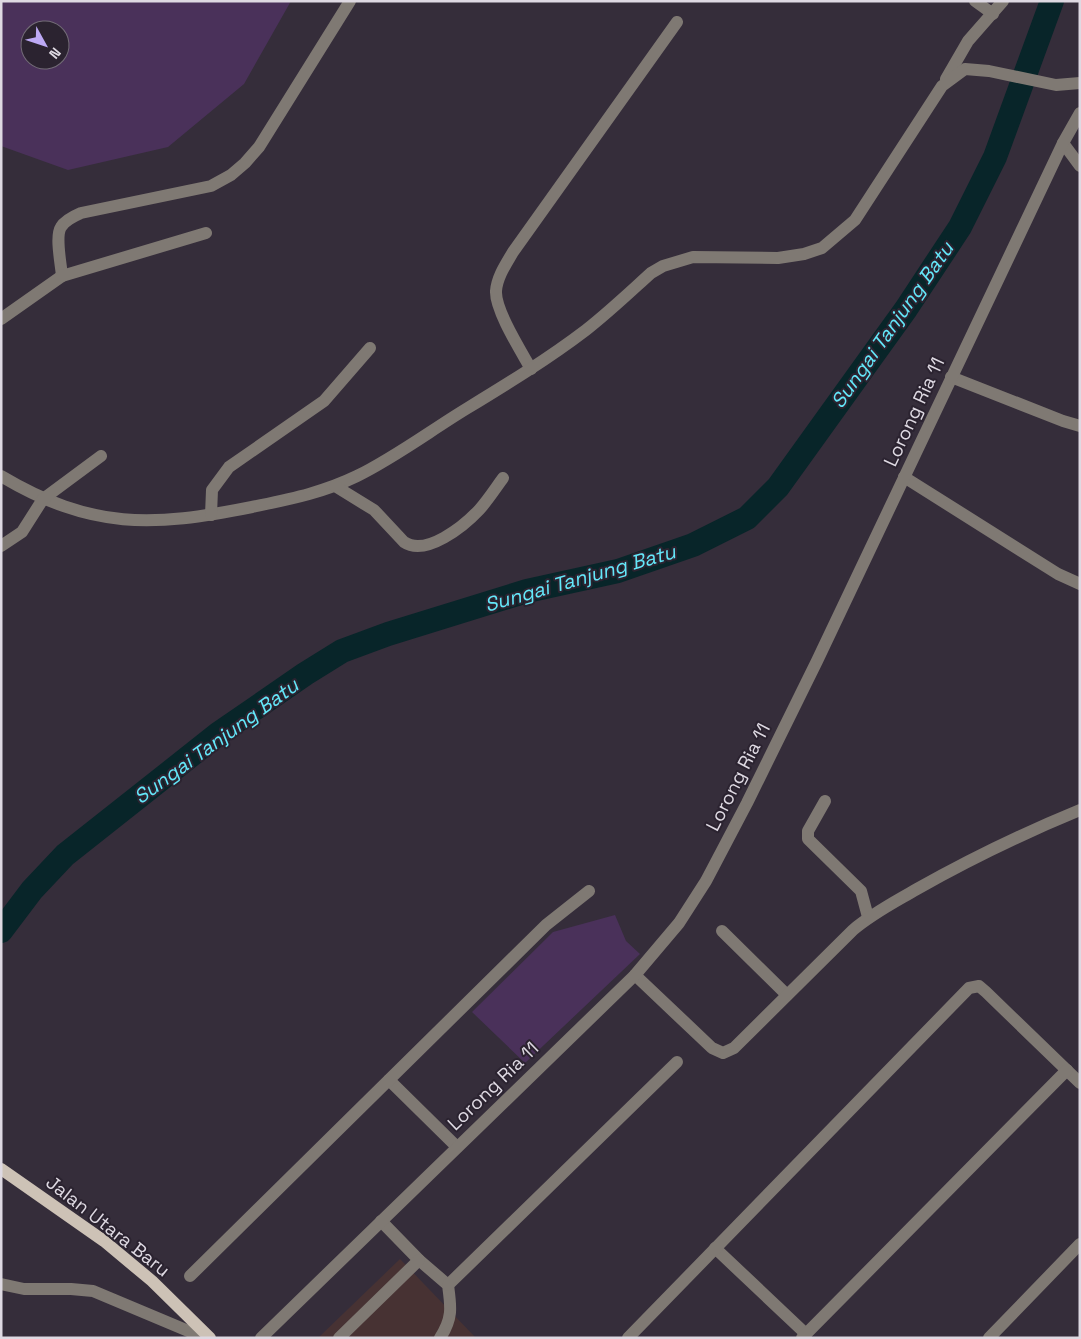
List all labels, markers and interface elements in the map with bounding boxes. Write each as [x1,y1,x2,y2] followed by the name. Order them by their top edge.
[20,20,70,70] north arrow
[45,44,65,63] text: N
[825,235,960,413] water label: Sungai Tanjung Batu
[878,353,950,471] street label: Lorong Ria 11
[482,538,680,618] water label: Sungai Tanjung Batu
[129,671,305,810] water label: Sungai Tanjung Batu
[700,719,776,835] street label: Lorong Ria 11
[442,1036,544,1136] street label: Lorong Ria 11
[41,1170,175,1282] street label: Jalan Utara Baru

